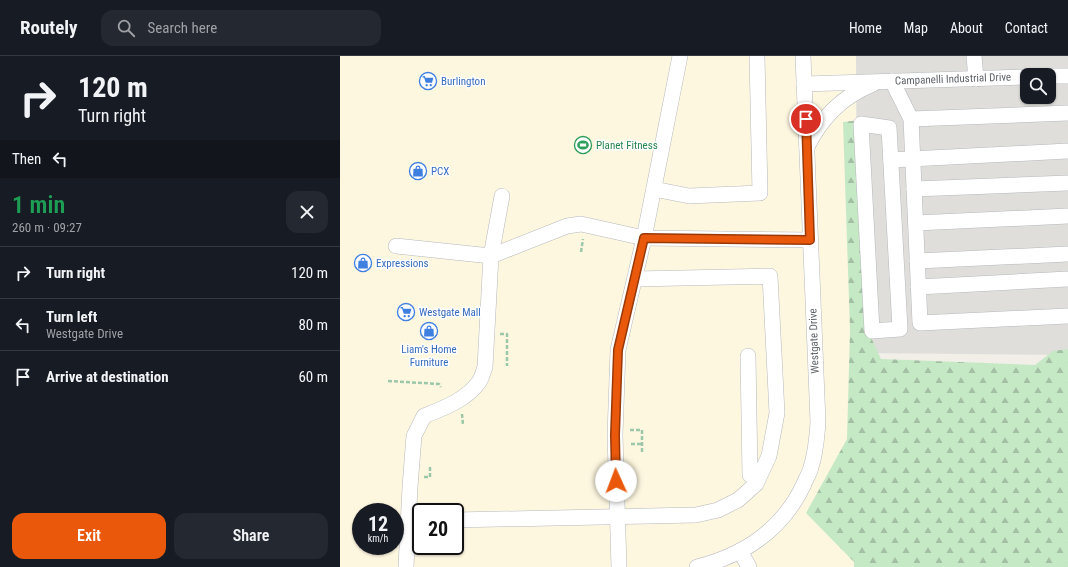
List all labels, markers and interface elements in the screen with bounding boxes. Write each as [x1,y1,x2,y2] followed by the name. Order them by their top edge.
[101,10,381,46] search box
[20,16,77,39] text: Routely
[115,17,137,39] icon: search
[147,19,217,37] text: Search here
[849,20,882,36] text: Home
[904,20,928,36] text: Map
[950,20,983,36] text: About
[1005,20,1048,36] text: Contact
[1020,68,1056,104] map controls
[1020,68,1056,104] button: search
[895,70,1011,88] street label: Campanelli Industrial Drive
[78,71,148,104] text: 120 m
[418,71,438,91] supermarket icon: Burlington
[12,72,64,124] icon: right
[441,75,485,88] place label: Burlington
[789,102,823,136] pin
[78,105,146,126] text: Turn right
[795,108,817,130] icon: arrive
[573,135,593,155] sports icon: Planet Fitness
[596,139,658,152] place label: Planet Fitness
[49,148,71,170] icon: left
[12,150,41,168] text: Then
[408,161,428,181] shop icon: PCX
[431,165,449,178] place label: PCX
[12,191,65,219] text: 1 min
[286,191,328,233] button: close
[12,220,82,235] text: 260 m · 09:27
[353,253,373,273] shop icon: Expressions
[376,257,429,270] place label: Expressions
[12,262,34,284] icon: right
[46,264,105,282] text: Turn right
[291,264,328,282] text: 120 m
[396,302,416,322] supermarket icon: Westgate Mall
[419,306,481,319] place label: Westgate Mall
[46,308,97,326] text: Turn left
[806,308,822,374] street label: Westgate Drive
[12,314,34,336] icon: left
[298,316,328,334] text: 80 m
[419,321,439,341] shop icon: Liam's Home Furniture
[46,326,123,341] text: Westgate Drive
[401,343,457,369] place label: Liam's Home Furniture
[12,366,34,388] icon: arrive
[46,368,169,386] text: Arrive at destination
[298,368,328,386] text: 60 m
[595,460,637,502] position arrow
[412,503,464,555] speed limit sign: 20
[368,512,388,536] text: 12
[12,513,166,559] button: Exit
[174,513,328,559] button: Share
[368,533,388,544] text: km/h

